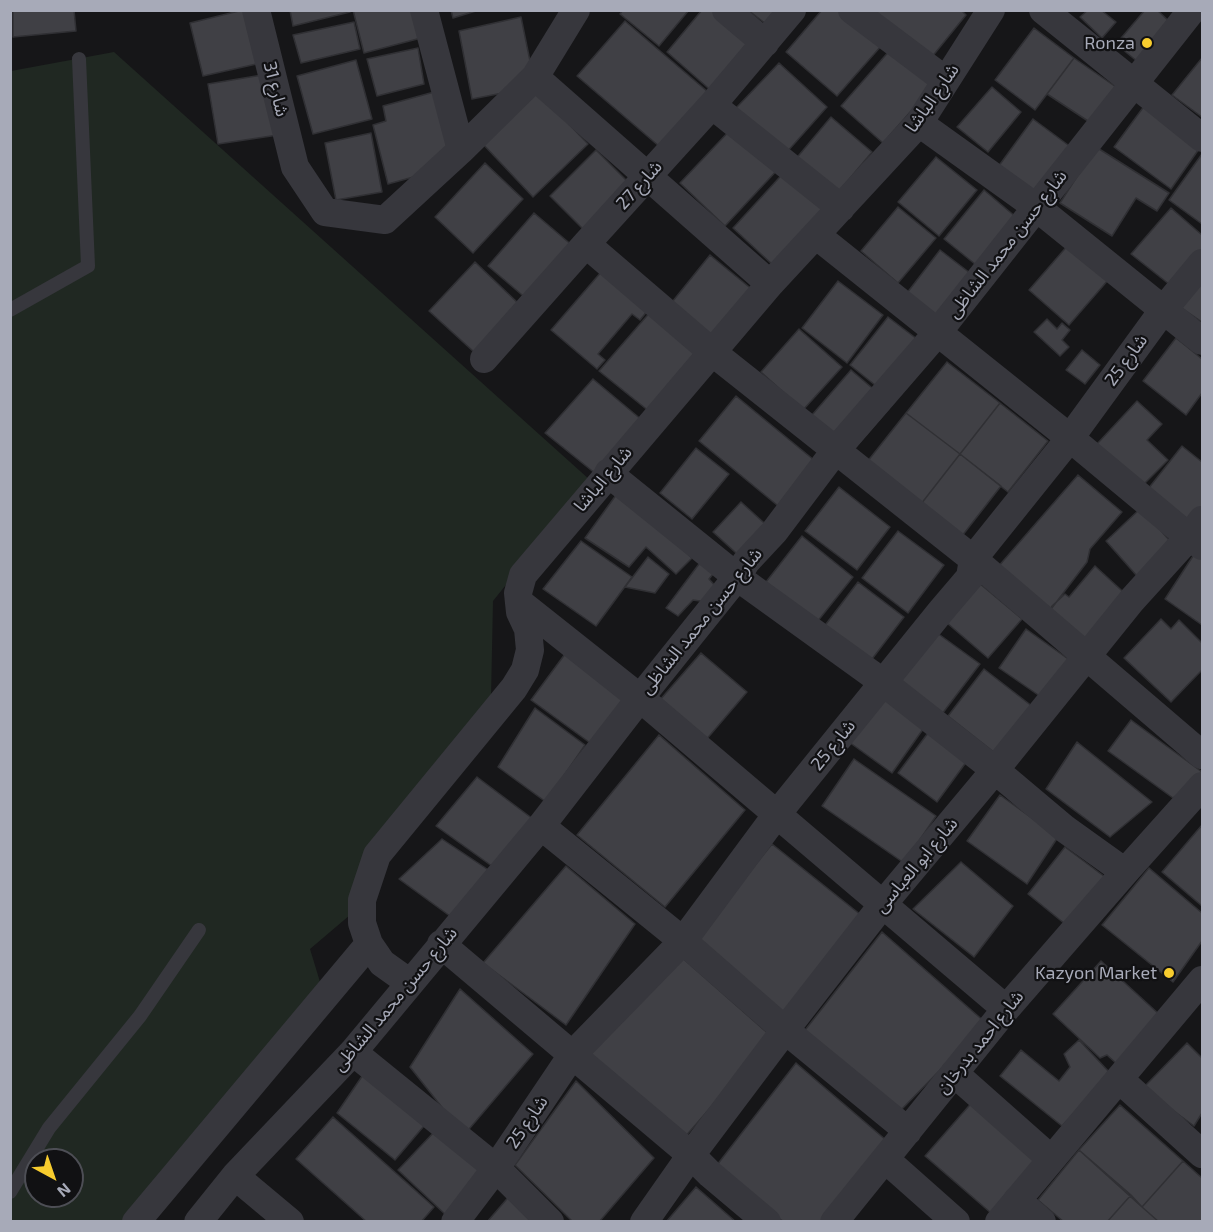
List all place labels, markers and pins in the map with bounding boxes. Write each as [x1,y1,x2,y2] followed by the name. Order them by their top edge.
[1084,32,1135,54] place label: Ronza
[1140,36,1154,50] marker: Ronza
[1035,962,1157,984] place label: Kazyon Market
[1162,966,1176,980] marker: Kazyon Market

